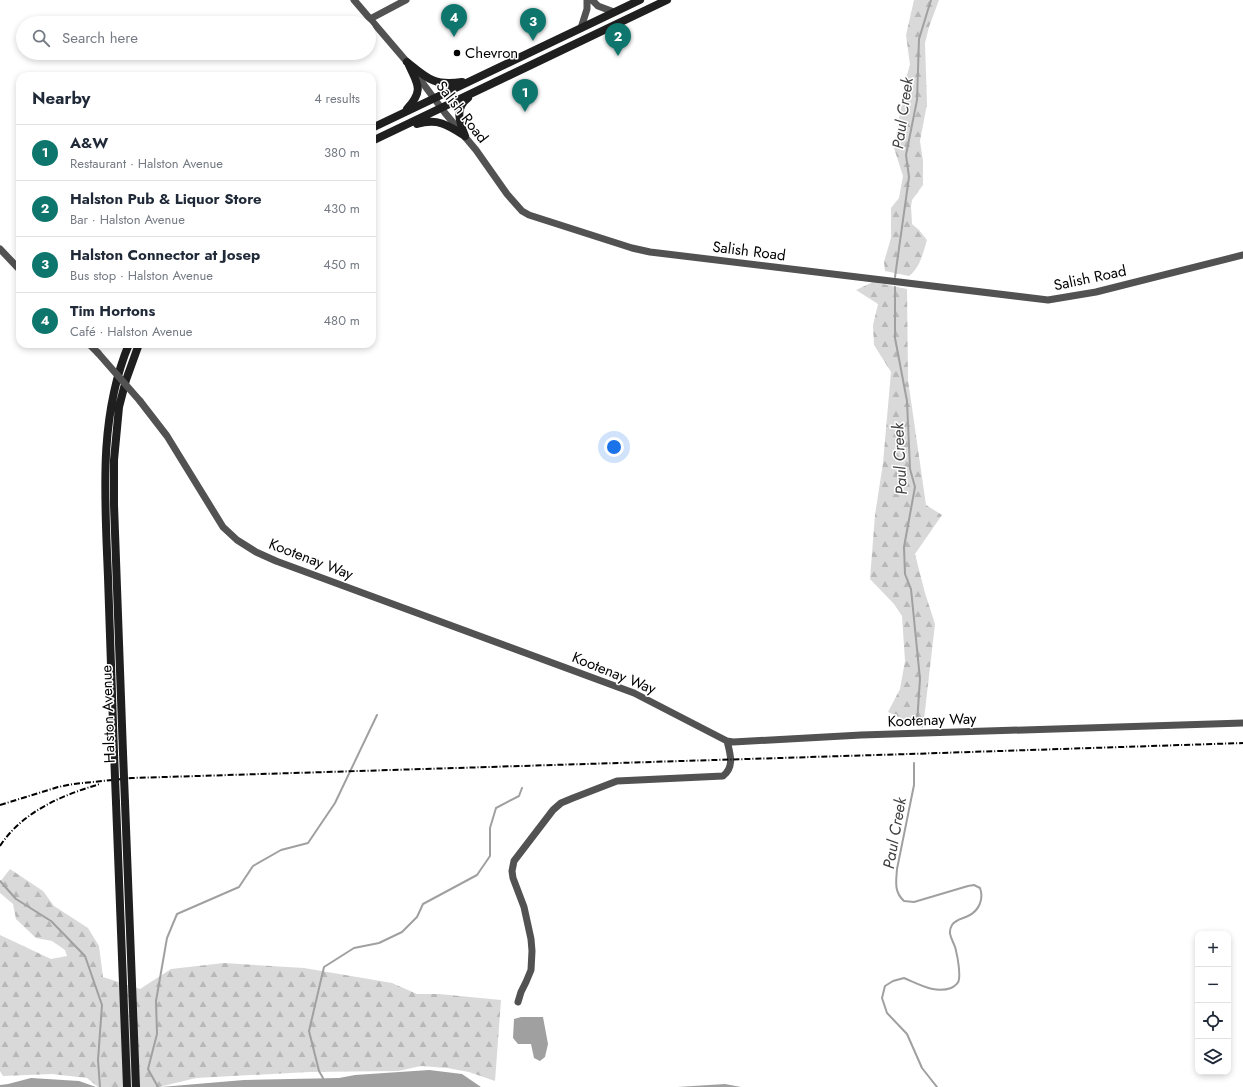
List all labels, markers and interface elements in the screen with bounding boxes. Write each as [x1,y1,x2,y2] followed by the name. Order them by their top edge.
[441,4,467,37] pin: 4
[520,8,546,41] pin: 3
[16,16,376,60] search box
[605,23,631,56] pin: 2
[30,27,52,49] icon: search
[62,27,138,49] text: Search here
[465,42,518,64] place label: Chevron
[452,48,462,58] marker: Chevron
[886,75,919,150] water label: Paul Creek
[431,76,493,148] street label: Salish Road
[512,79,538,112] pin: 1
[32,86,90,110] text: Nearby
[314,89,360,108] text: 4 results
[70,132,108,154] text: A&W
[42,143,48,162] text: 1
[324,143,360,162] text: 380 m
[70,154,223,173] text: Restaurant · Halston Avenue
[70,188,262,210] text: Halston Pub & Liquor Store
[41,199,49,218] text: 2
[323,199,360,218] text: 430 m
[70,210,185,229] text: Bar · Halston Avenue
[711,236,787,266] street label: Salish Road
[70,244,260,266] text: Halston Connector at Josep
[41,255,49,274] text: 3
[323,255,360,274] text: 450 m
[1052,260,1128,296] street label: Salish Road
[70,266,213,285] text: Bus stop · Halston Avenue
[70,300,155,322] text: Tim Hortons
[40,311,50,330] text: 4
[323,311,360,330] text: 480 m
[70,322,193,341] text: Café · Halston Avenue
[886,421,913,496] water label: Paul Creek
[604,437,624,457] your location
[266,533,357,585] street label: Kootenay Way
[569,646,660,700] street label: Kootenay Way
[95,664,121,764] street label: Halston Avenue
[887,707,977,733] street label: Kootenay Way
[877,795,912,871] water label: Paul Creek
[1195,931,1231,1075] map controls
[1195,931,1231,967] button: +
[1195,967,1231,1003] button: −
[1195,1003,1231,1039] button: locate
[1195,1039,1231,1075] button: layers

